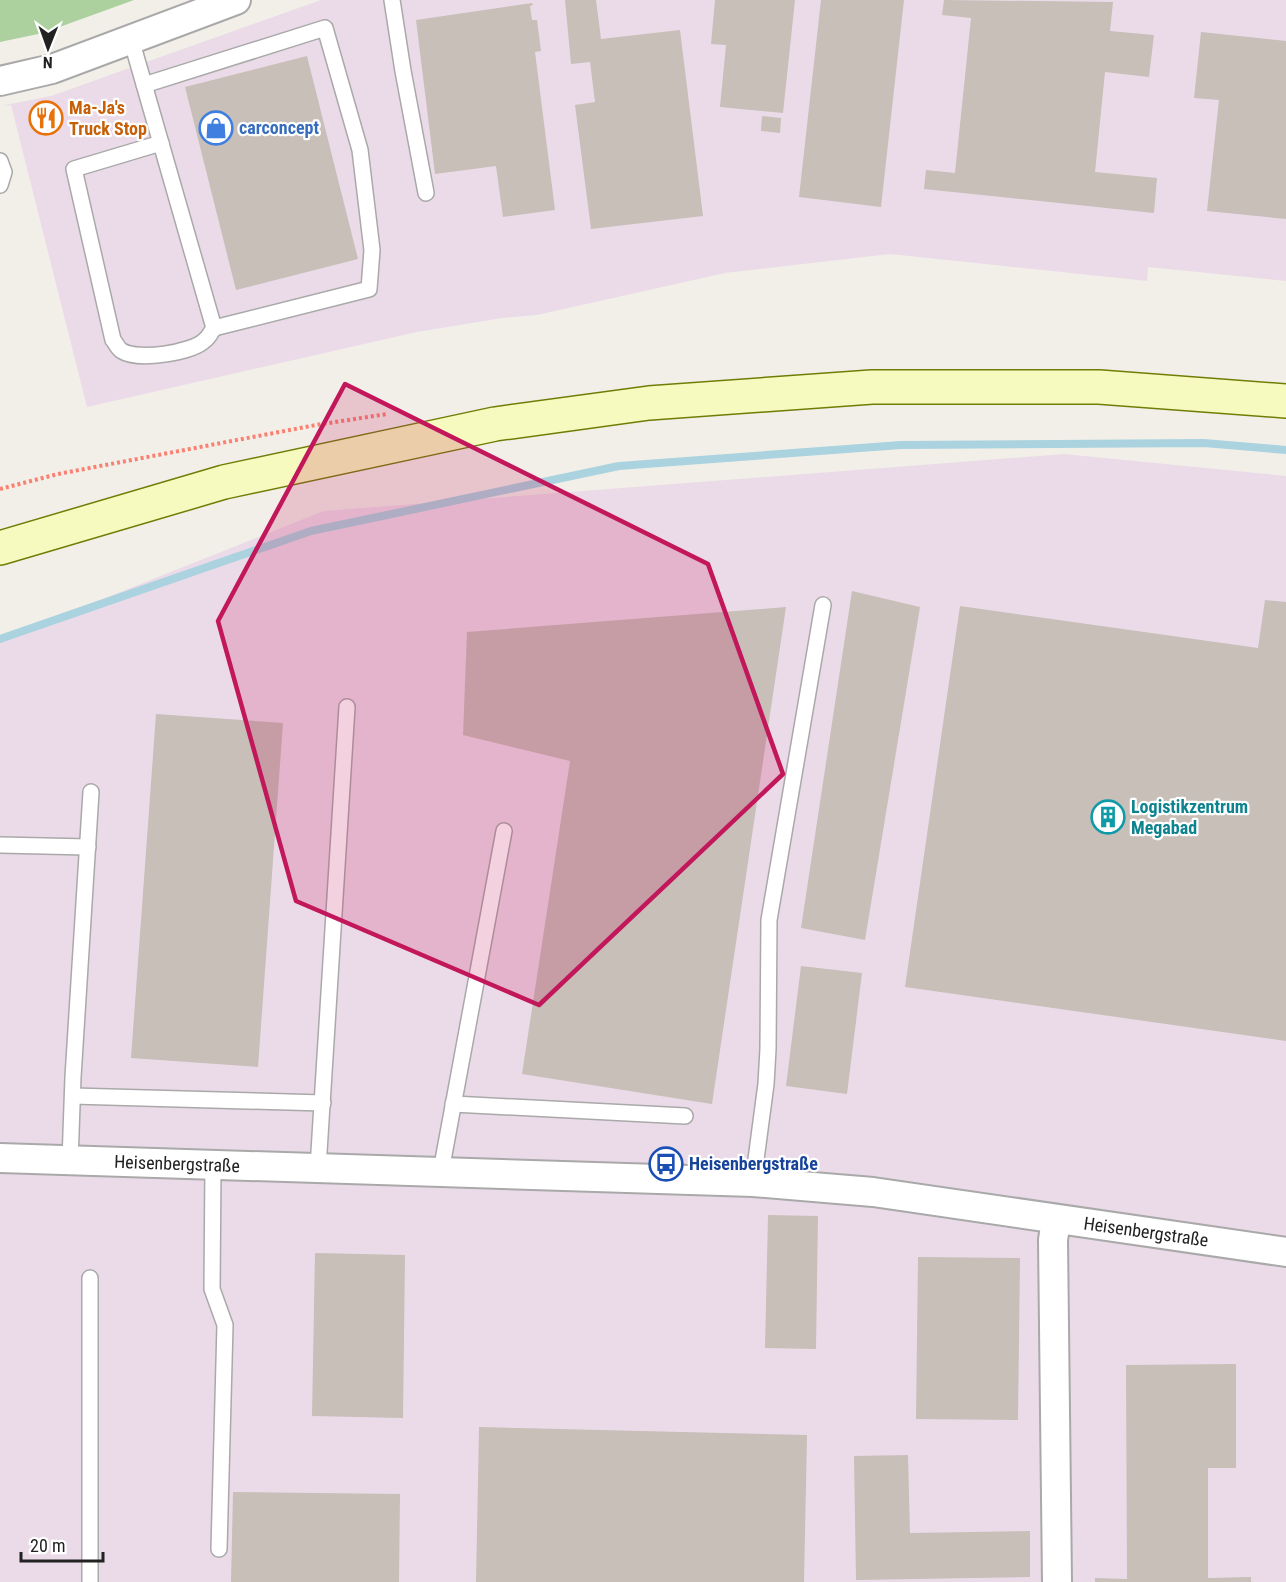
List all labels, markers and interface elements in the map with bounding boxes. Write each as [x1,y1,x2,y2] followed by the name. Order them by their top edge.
[18,18,78,78] north arrow
[43,53,53,72] text: N
[69,97,147,139] place label: Ma-Ja's Truck Stop
[28,100,64,136] restaurant icon: Ma-Ja's Truck Stop
[198,110,234,146] shop icon: carconcept
[239,117,319,138] place label: carconcept
[1131,796,1248,838] place label: Logistikzentrum Megabad
[1090,799,1126,835] building icon: Logistikzentrum Megabad
[648,1146,684,1182] bus stop icon: Heisenbergstraße
[114,1151,240,1176] street label: Heisenbergstraße
[689,1153,818,1174] place label: Heisenbergstraße
[1082,1212,1210,1251] street label: Heisenbergstraße
[21,1525,104,1563] scale bar
[30,1535,65,1556] text: 20 m

